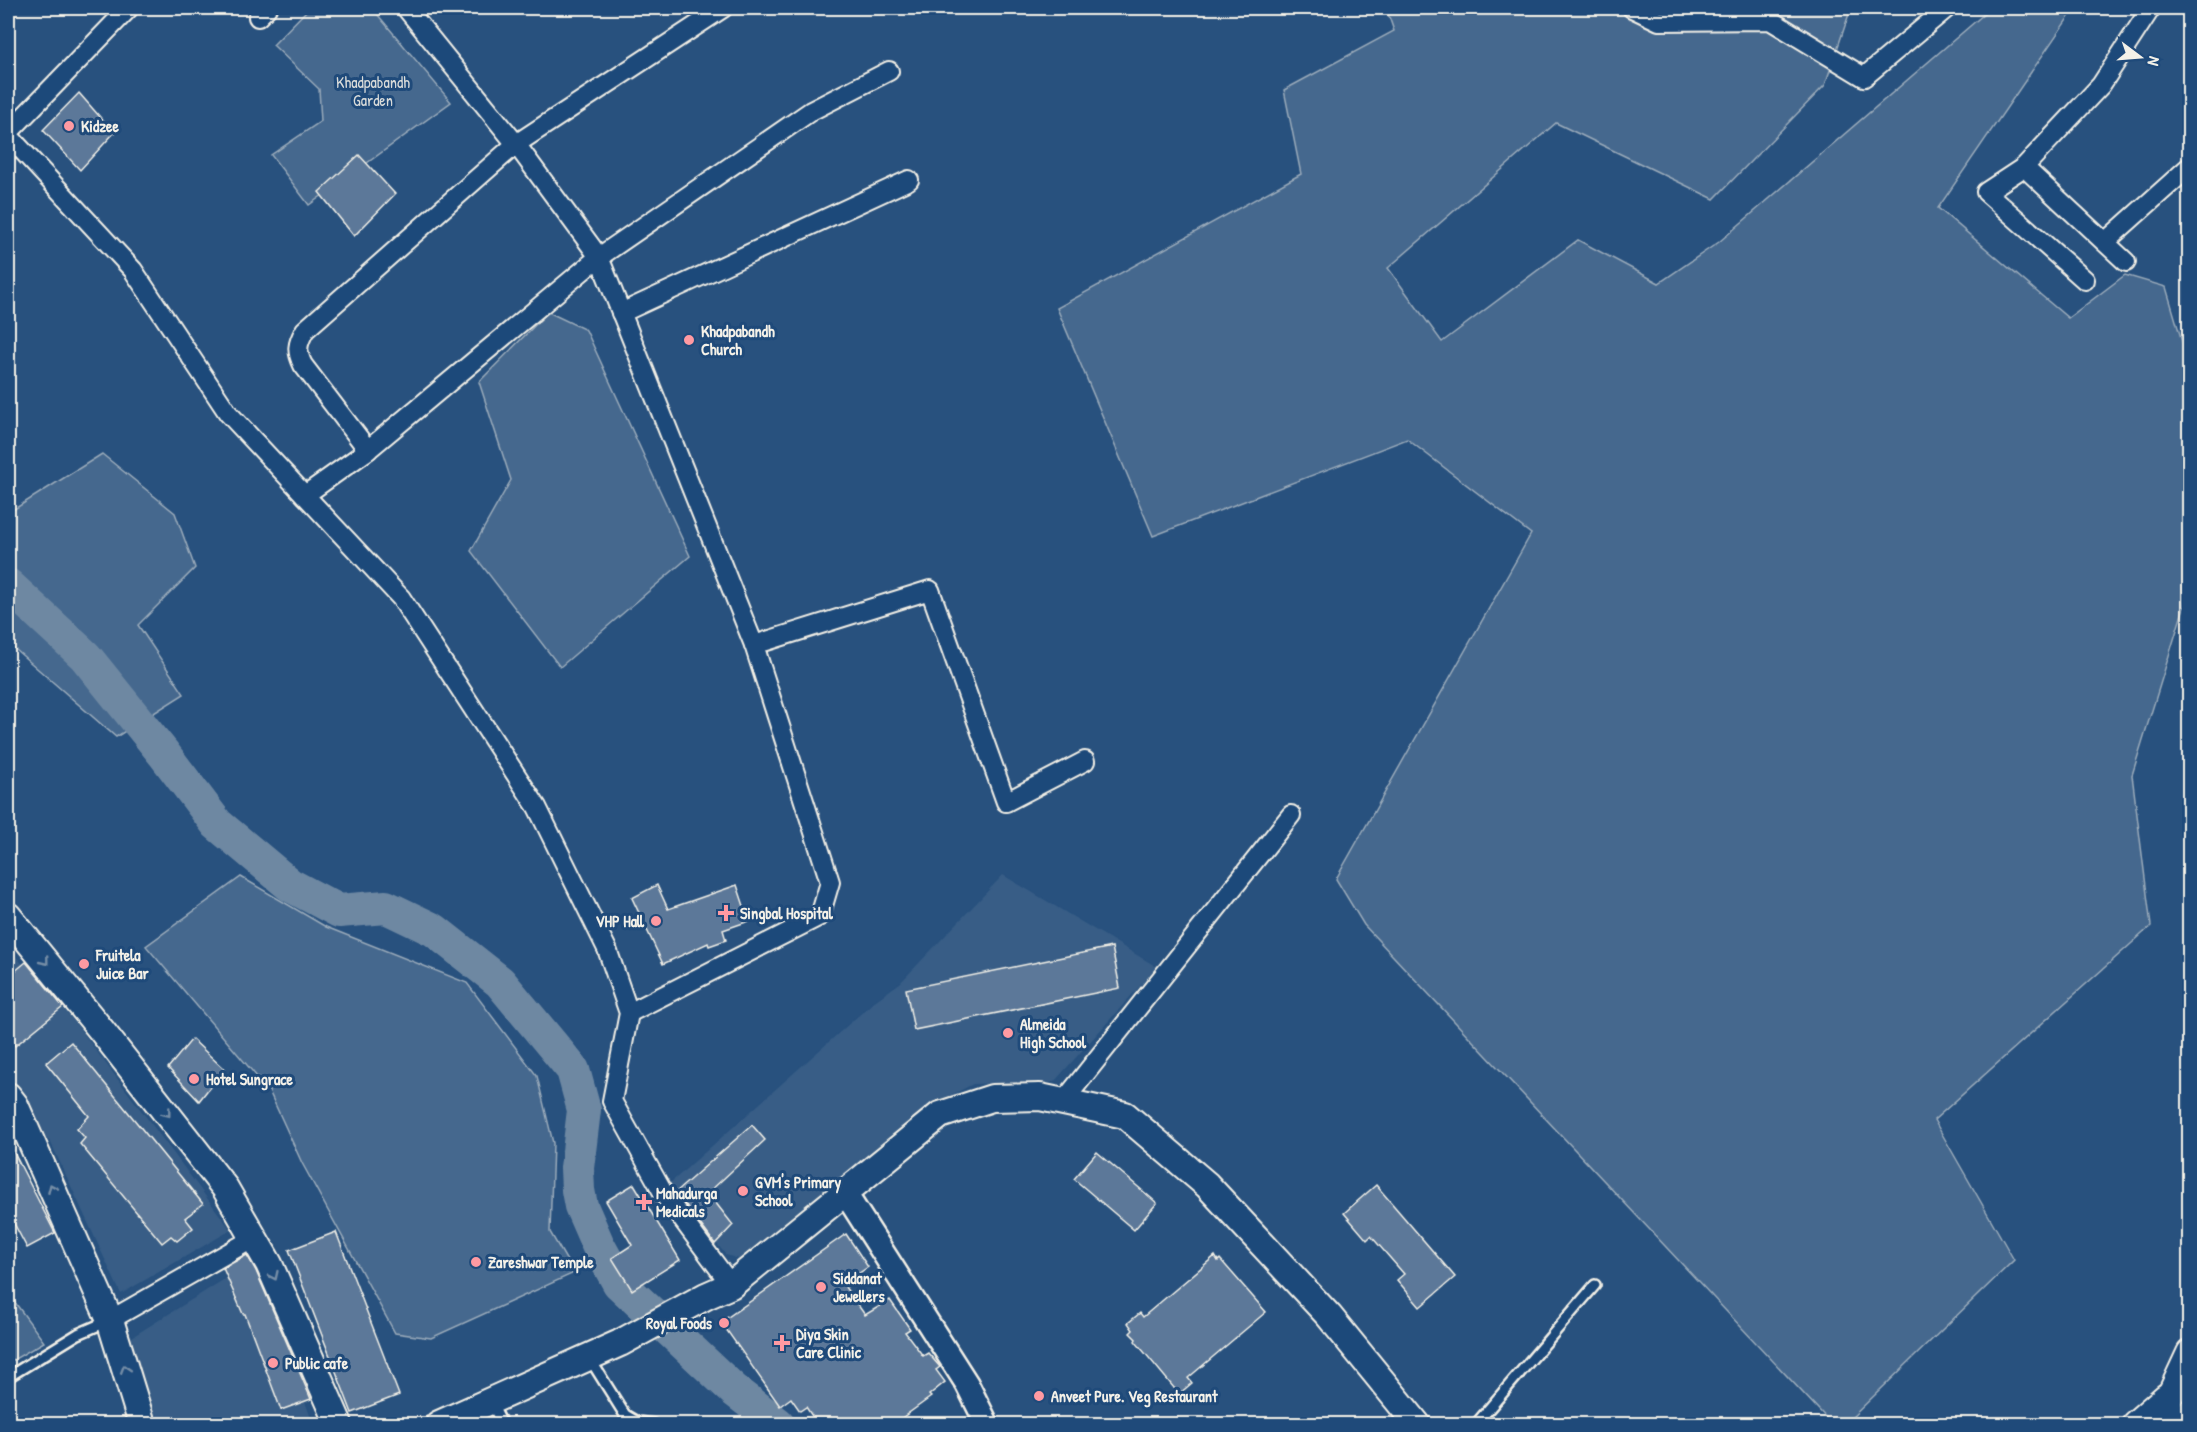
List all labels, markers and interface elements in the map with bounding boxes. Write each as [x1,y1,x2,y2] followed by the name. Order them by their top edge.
[2110,27,2170,87] north arrow
[2143,54,2166,69] text: N
[336,71,410,111] park label: Khadpabandh Garden
[81,115,119,137] place label: Kidzee
[62,119,76,133] marker: Kidzee
[701,320,775,360] place label: Khadpabandh Church
[682,333,696,347] marker: Khadpabandh Church
[740,902,833,925] place label: Singbal Hospital
[717,904,735,922] marker: Singbal Hospital
[595,910,645,932] place label: VHP Hall
[649,914,663,928] marker: VHP Hall
[95,944,150,984] place label: Fruitela Juice Bar
[37,954,48,965] one-way arrow
[77,957,91,971] marker: Fruitela Juice Bar
[1020,1013,1087,1054] place label: Almeida High School
[1001,1026,1015,1040] marker: Almeida High School
[206,1068,293,1091] place label: Hotel Sungrace
[187,1072,201,1086] marker: Hotel Sungrace
[159,1107,170,1118] one-way arrow
[755,1171,841,1211] place label: GVM's Primary School
[656,1182,718,1222] place label: Mahadurga Medicals
[47,1184,59,1195] one-way arrow
[736,1184,750,1198] marker: GVM's Primary School
[637,1195,651,1209] marker: Mahadurga Medicals
[488,1251,594,1274] place label: Zareshwar Temple
[469,1255,483,1269] marker: Zareshwar Temple
[833,1267,885,1307] place label: Siddanat Jewellers
[266,1269,278,1280] one-way arrow
[814,1280,828,1294] marker: Siddanat Jewellers
[646,1312,713,1335] place label: Royal Foods
[717,1316,731,1330] marker: Royal Foods
[796,1323,862,1363] place label: Diya Skin Care Clinic
[773,1334,791,1352] marker: Diya Skin Care Clinic
[285,1352,349,1374] place label: Public cafe
[266,1356,280,1370] marker: Public cafe
[120,1364,132,1375] one-way arrow
[1051,1385,1218,1408] place label: Anveet Pure. Veg Restaurant
[1032,1389,1046,1403] marker: Anveet Pure. Veg Restaurant

